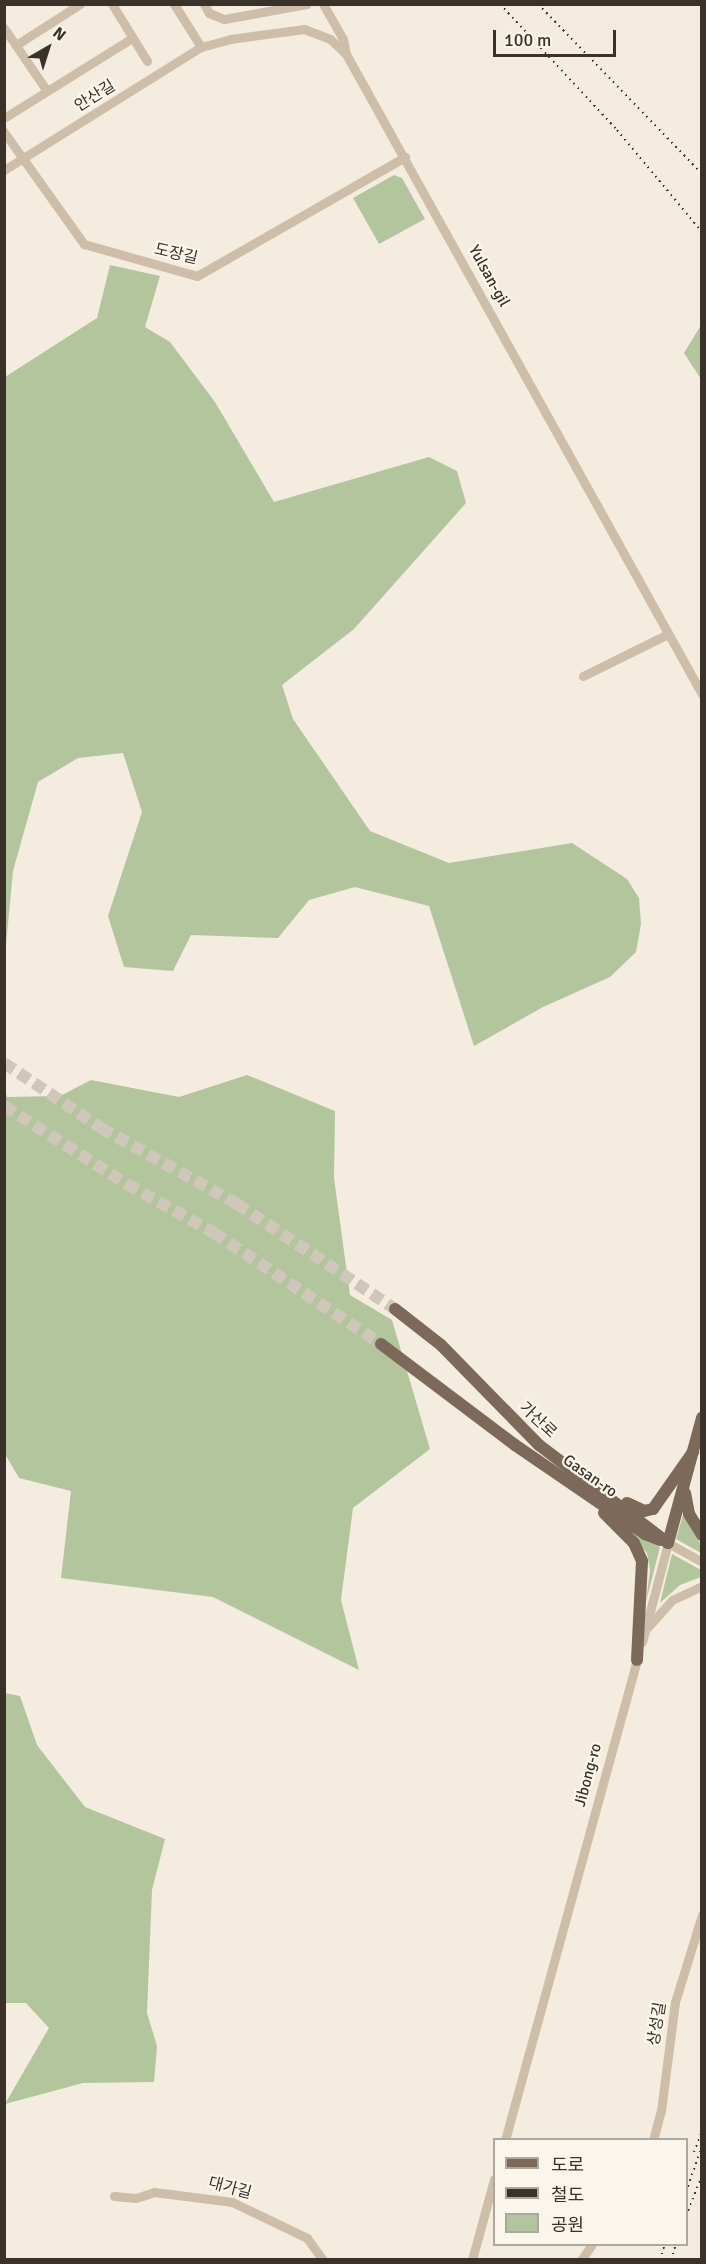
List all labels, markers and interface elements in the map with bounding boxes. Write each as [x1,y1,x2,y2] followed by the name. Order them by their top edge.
[18,18,78,78] north arrow
[496,18,619,56] scale bar
[49,23,70,45] text: N
[504,29,551,51] text: 100 m
[71,76,119,116] street label: 안산길
[152,240,200,268] street label: 도장길
[464,242,514,310] street label: Yulsan-gil
[515,1398,561,1442] street label: 가산로
[559,1450,621,1502] street label: Gasan-ro
[570,1741,606,1809] street label: Jibong-ro
[644,2001,670,2047] street label: 상성길
[493,2138,688,2246] legend
[551,2154,584,2176] text: 도로
[206,2173,254,2203] street label: 대가길
[551,2184,584,2206] text: 철도
[551,2214,584,2236] text: 공원

